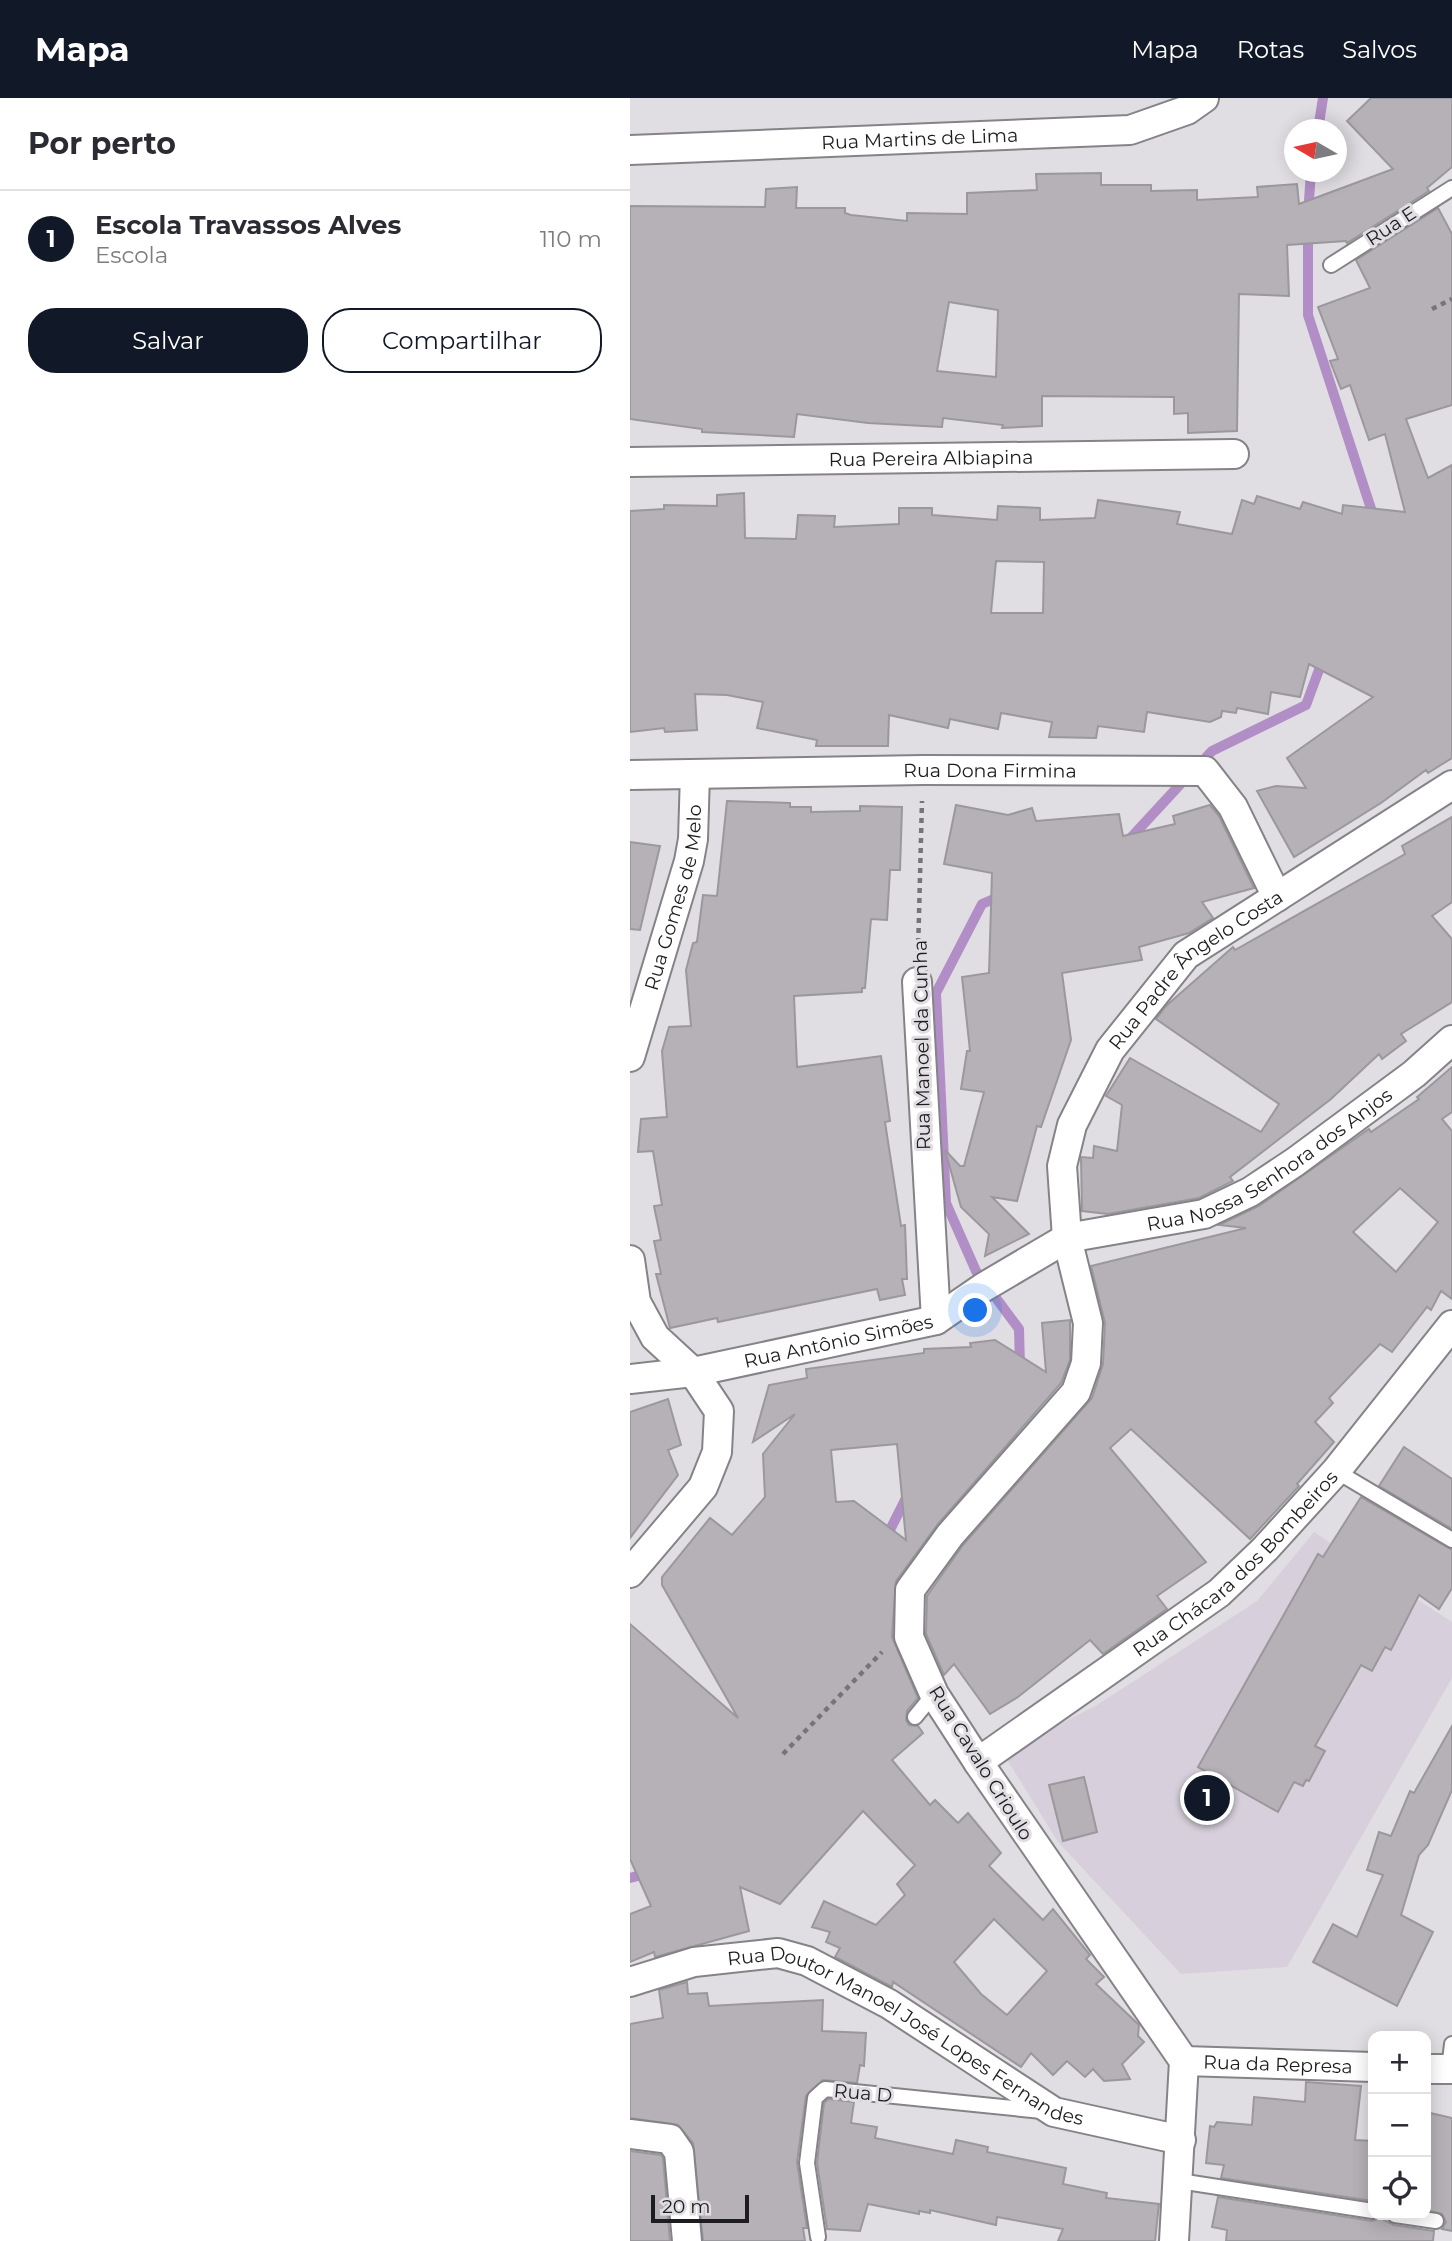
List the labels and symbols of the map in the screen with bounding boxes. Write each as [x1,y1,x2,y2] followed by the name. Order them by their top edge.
[1284,119,1347,182] north arrow
[821,123,1019,154] street label: Rua Martins de Lima
[1362,201,1420,251] street label: Rua E
[828,445,1033,471] street label: Rua Pereira Albiapina
[903,758,1077,782] street label: Rua Dona Firmina
[639,804,706,993] street label: Rua Gomes de Melo
[1104,885,1287,1054] street label: Rua Padre Ângelo Costa
[909,940,935,1150] street label: Rua Manoel da Cunha
[1145,1083,1396,1235] street label: Rua Nossa Senhora dos Anjos
[958,1293,992,1327] your location
[742,1309,935,1372] street label: Rua Antônio Simões
[1128,1466,1342,1661] street label: Rua Chácara dos Bombeiros
[924,1681,1038,1845] street label: Rua Cavalo Crioulo
[1184,1772,1230,1824] pin: 1
[716,1951,1094,2129] street label: Rua Doutor Manoel José Lopes Fernandes
[1203,2050,1353,2078] street label: Rua da Represa
[833,2079,893,2107] street label: Rua D
[651,2192,749,2224] scale bar

